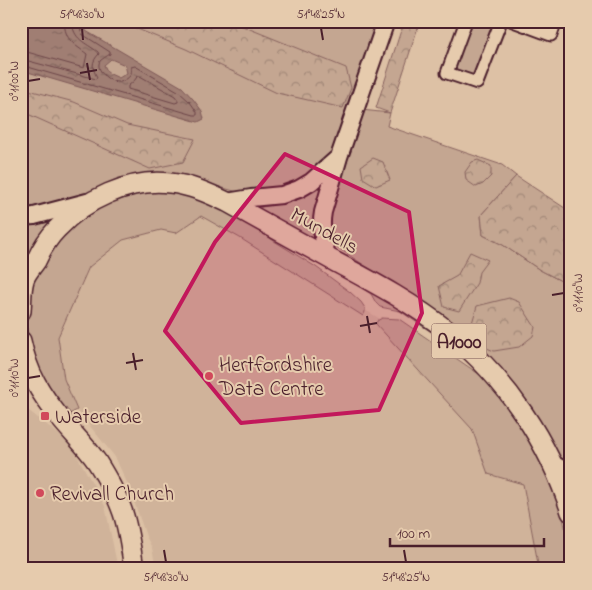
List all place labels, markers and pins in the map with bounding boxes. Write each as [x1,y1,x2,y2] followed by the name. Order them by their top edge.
[218,351,333,405] place label: Hertfordshire Data Centre
[203,370,215,382] marker: Hertfordshire Data Centre
[55,403,142,433] place label: Waterside
[39,410,51,422] marker: Waterside
[50,480,174,510] place label: Revivall Church
[34,487,46,499] marker: Revivall Church

